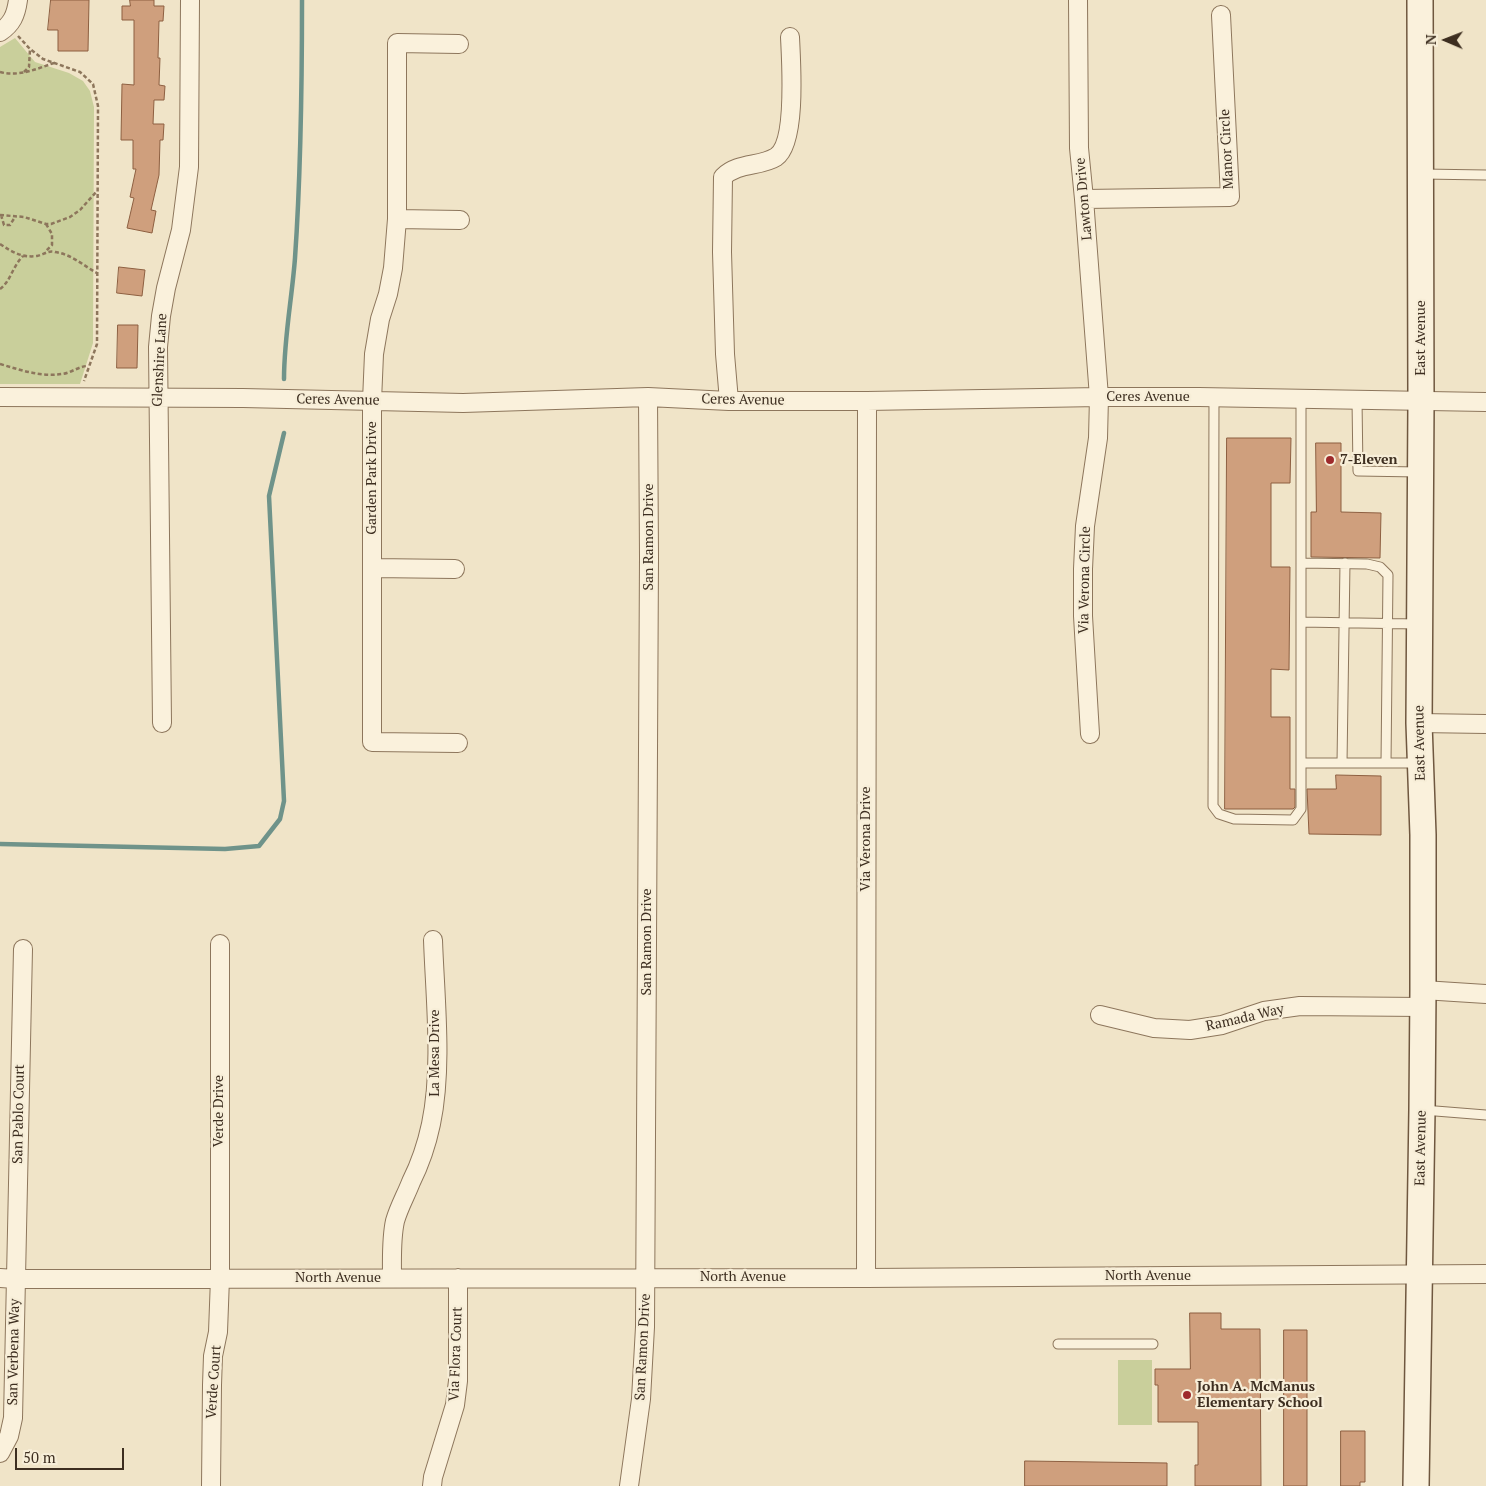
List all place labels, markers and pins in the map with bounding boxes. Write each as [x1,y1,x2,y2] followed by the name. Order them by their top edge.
[1340,452,1398,468] place label: 7-Eleven
[1324,454,1336,466] marker: 7-Eleven
[1197,1379,1323,1411] place label: John A. McManus Elementary School
[1181,1389,1193,1401] marker: John A. McManus Elementary School

